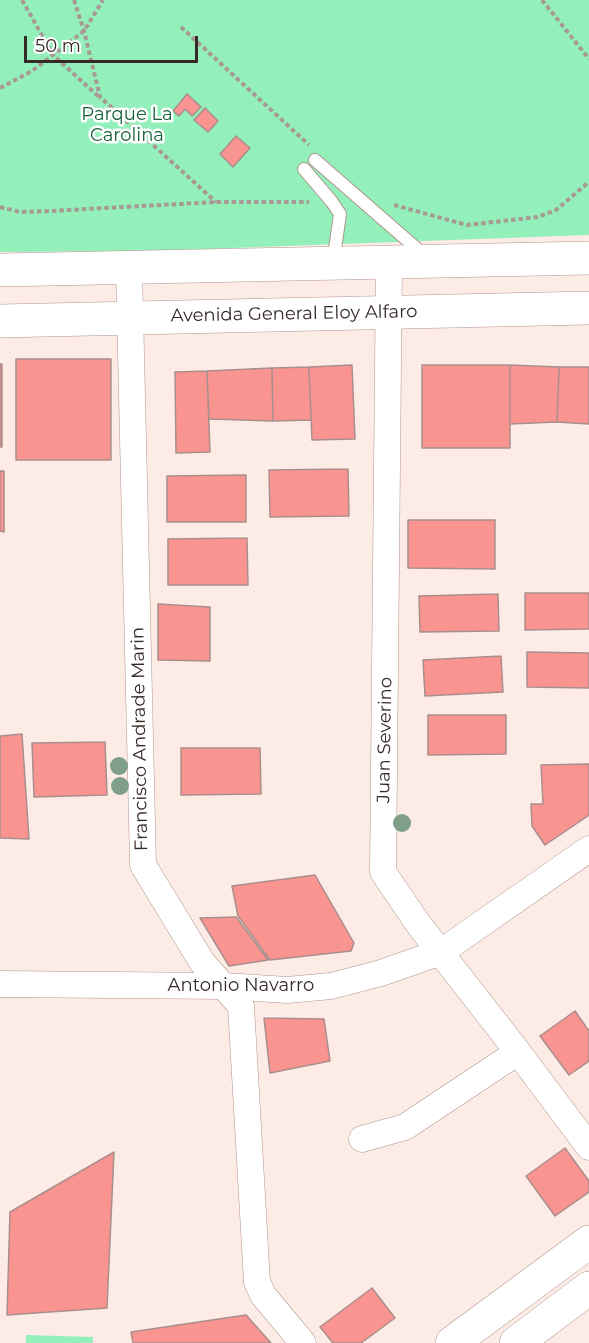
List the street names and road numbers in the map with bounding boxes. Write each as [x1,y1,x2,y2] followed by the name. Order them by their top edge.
[170,301,418,327] street label: Avenida General Eloy Alfaro
[127,627,153,851] street label: Francisco Andrade Marin
[373,677,397,803] street label: Juan Severino
[168,975,314,997] street label: Antonio Navarro

